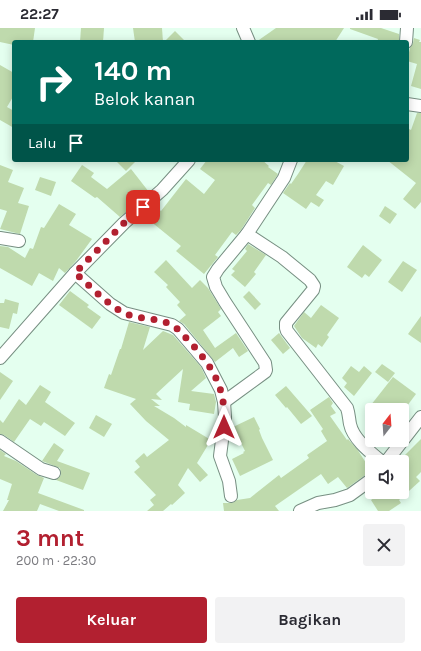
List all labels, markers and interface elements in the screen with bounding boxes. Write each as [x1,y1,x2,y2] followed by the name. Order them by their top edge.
[20,5,59,23] text: 22:27
[94,54,172,87] text: 140 m
[28,56,80,108] icon: right
[94,88,195,110] text: Belok kanan
[65,132,87,154] icon: arrive
[28,134,57,152] text: Lalu
[126,190,160,224] pin
[132,196,154,218] icon: arrive
[365,403,409,447] north arrow
[365,403,409,499] map controls
[203,406,245,448] position arrow
[365,455,409,499] button: sound
[16,524,84,552] text: 3 mnt
[363,524,405,566] button: close
[16,553,96,568] text: 200 m · 22:30
[16,597,207,643] button: Keluar
[215,597,405,643] button: Bagikan

